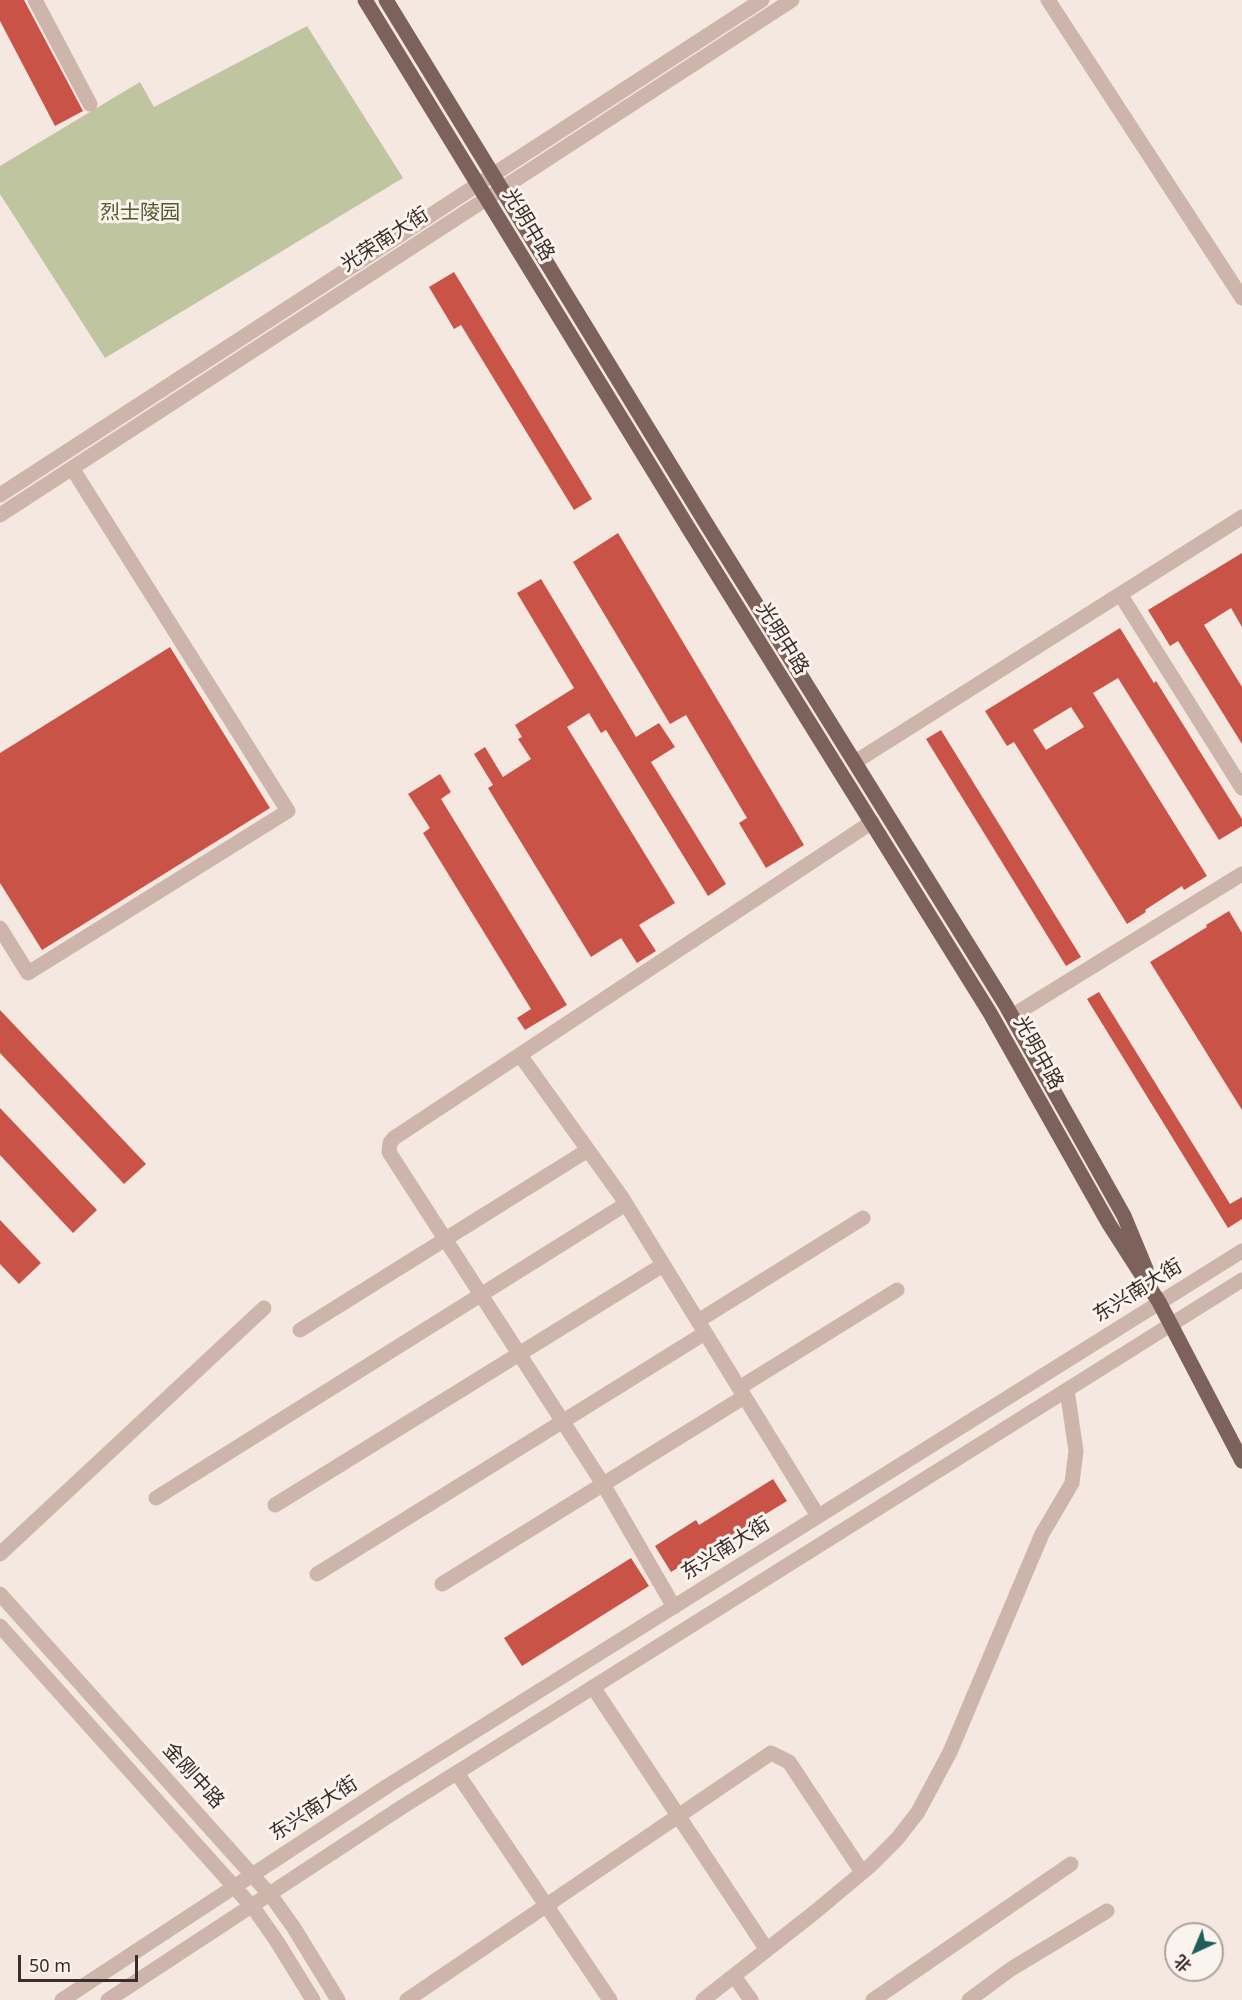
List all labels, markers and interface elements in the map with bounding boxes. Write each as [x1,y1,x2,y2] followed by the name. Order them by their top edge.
[497,185,559,265] street label: 光明中路
[100,201,180,225] park label: 烈士陵园
[337,203,433,277] street label: 光荣南大街
[751,599,813,679] street label: 光明中路
[1008,1012,1068,1094] street label: 光明中路
[1089,1254,1187,1328] street label: 东兴南大街
[677,1512,775,1586] street label: 东兴南大街
[157,1738,229,1814] street label: 金刚中路
[266,1772,362,1846] street label: 东兴南大街
[1164,1922,1224,1982] north arrow
[21,1943,141,1981] scale bar
[1169,1950,1196,1977] text: 北
[29,1953,71,1977] text: 50 m

